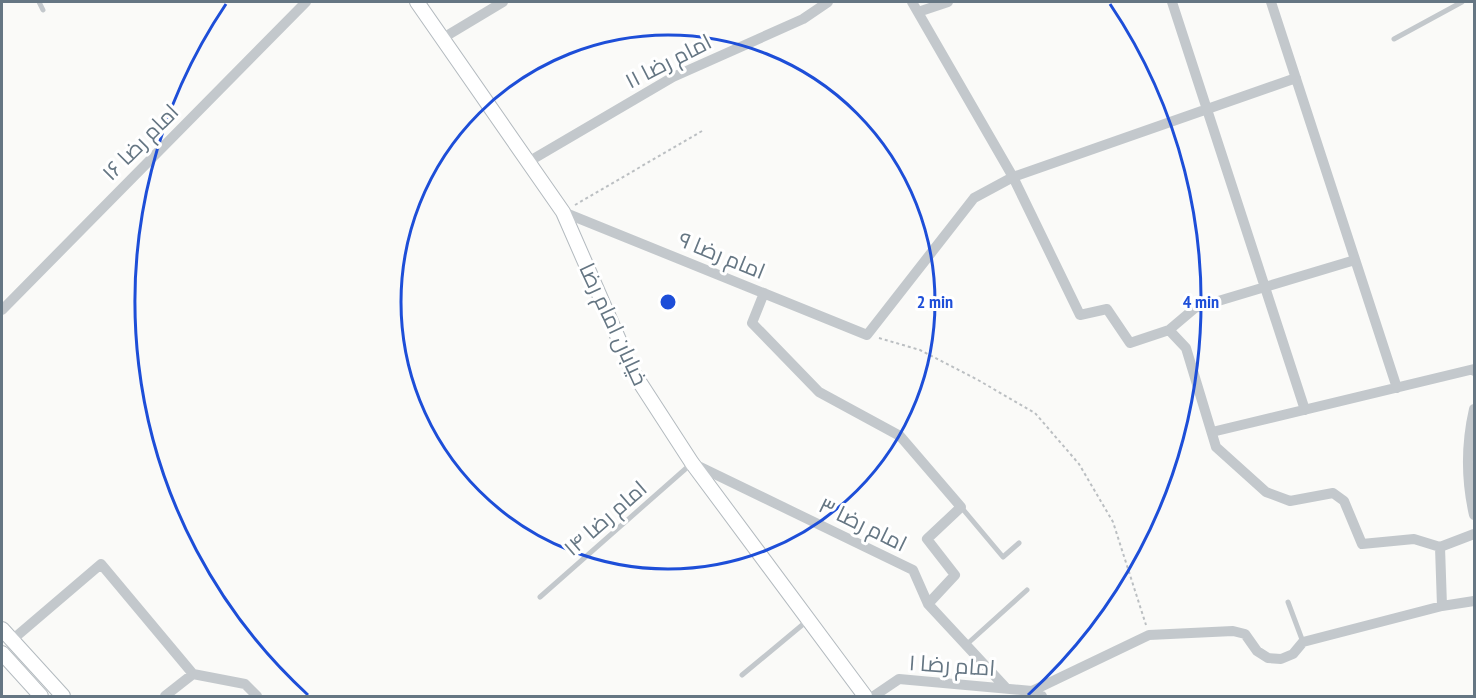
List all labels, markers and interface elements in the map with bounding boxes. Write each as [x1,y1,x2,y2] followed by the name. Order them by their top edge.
[620,27,717,96] street label: امام رضا ۱۱
[96,98,186,188] street label: امام رضا ۱۶
[674,225,770,287] street label: امام رضا ۹
[572,258,655,391] street label: خیابان امام رضا
[917,290,953,313] text: 2 min
[1183,290,1219,313] text: 4 min
[658,292,678,312] centre of rings
[558,474,654,563] street label: امام رضا ۱۴
[813,491,912,559] street label: امام رضا ۳
[908,648,996,684] street label: امام رضا ۱

